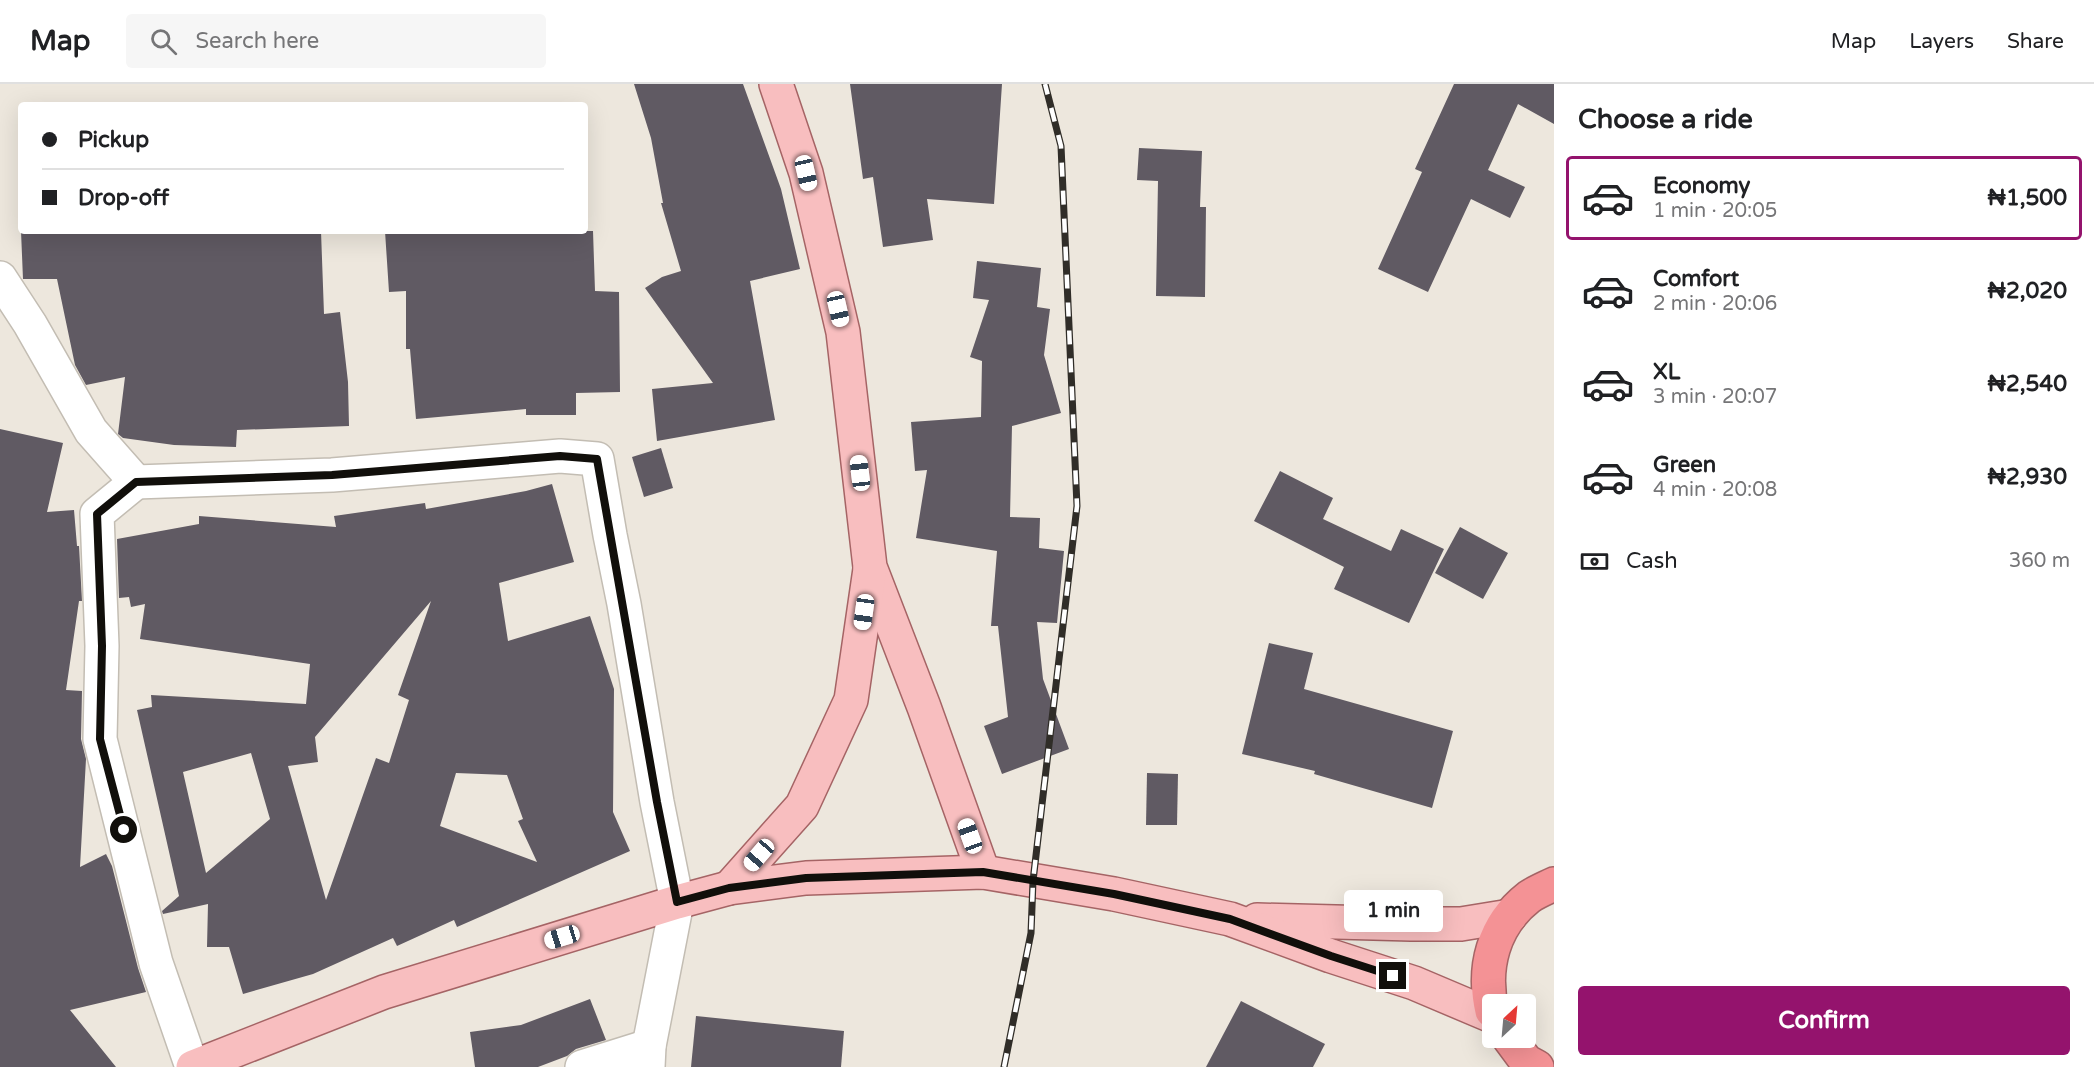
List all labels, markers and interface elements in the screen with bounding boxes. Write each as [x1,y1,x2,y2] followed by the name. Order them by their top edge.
[126,14,546,68] search box
[30,24,90,58] text: Map
[147,25,180,58] icon: search
[195,28,319,54] text: Search here
[1831,29,1876,54] text: Map
[1909,29,1974,54] text: Layers
[2007,29,2064,54] text: Share
[1578,103,1753,136] text: Choose a ride
[78,127,149,153] text: Pickup
[793,153,819,193] car
[1581,171,1635,225] icon: car
[1653,173,1750,199] text: Economy
[78,185,169,211] text: Drop-off
[1988,185,2067,211] text: ₦1,500
[1653,199,1777,223] text: 1 min · 20:05
[1581,264,1635,318] icon: car
[1653,266,1739,292] text: Comfort
[1988,278,2067,304] text: ₦2,020
[825,289,851,329] car
[1653,292,1777,316] text: 2 min · 20:06
[1581,357,1635,411] icon: car
[1653,359,1680,385] text: XL
[1988,371,2067,397] text: ₦2,540
[1653,385,1777,409] text: 3 min · 20:07
[1581,450,1635,504] icon: car
[1653,452,1716,478] text: Green
[849,454,871,492] car
[1988,464,2067,490] text: ₦2,930
[1653,478,1777,502] text: 4 min · 20:08
[1578,545,1611,578] icon: cash
[1626,548,1678,574] text: Cash
[2009,549,2070,573] text: 360 m
[853,593,875,631] car
[110,816,137,843] route start
[955,816,985,856] car
[740,836,778,874] car
[1344,889,1442,931] callout: 1 min
[1367,899,1420,923] text: 1 min
[542,923,582,951] car
[1379,962,1406,989] route end
[1578,986,2070,1055] button: Confirm
[1482,994,1536,1048] north arrow
[1482,994,1536,1048] map controls

